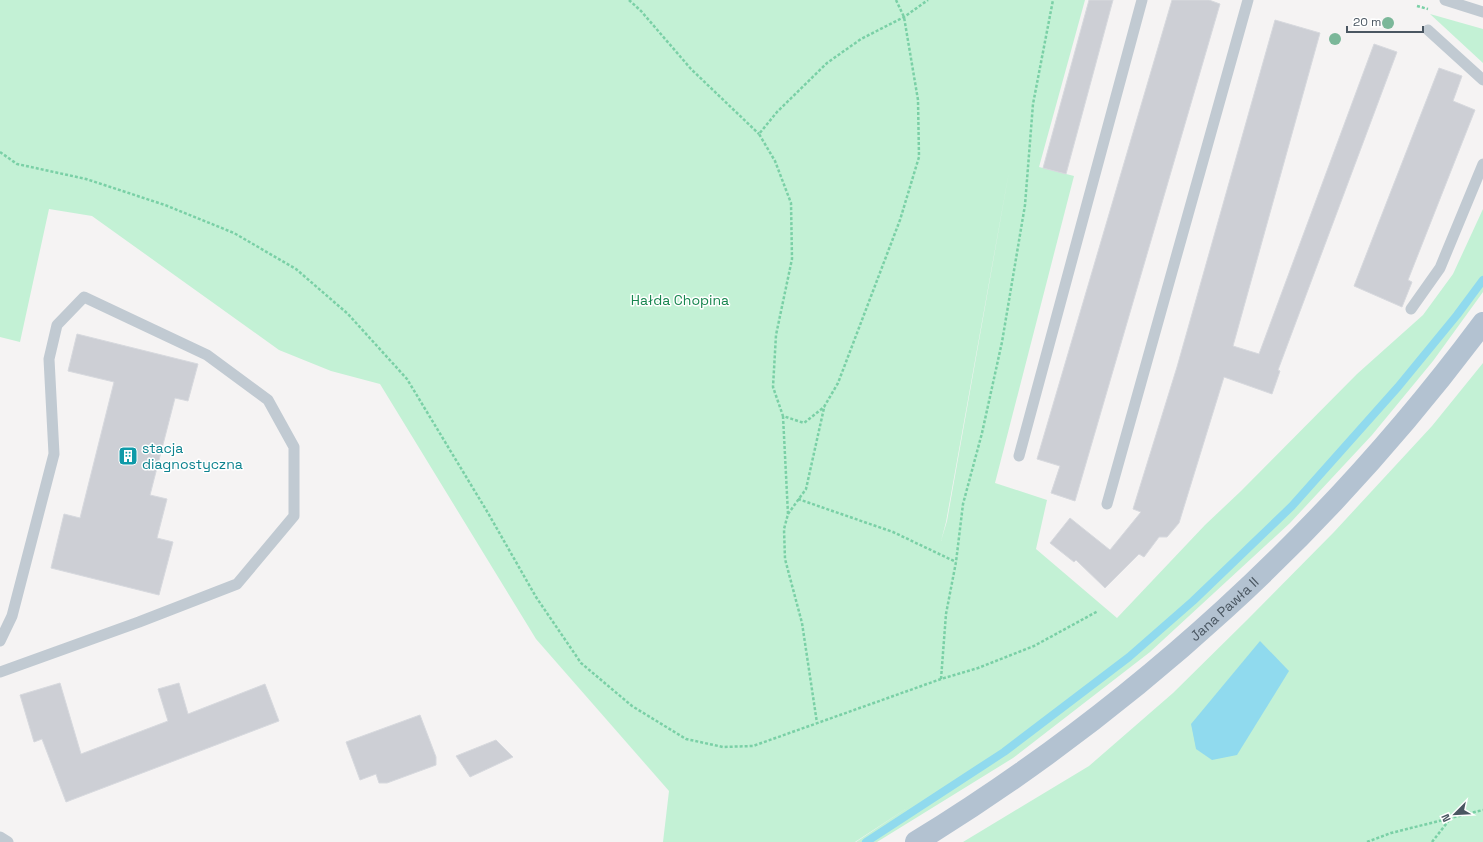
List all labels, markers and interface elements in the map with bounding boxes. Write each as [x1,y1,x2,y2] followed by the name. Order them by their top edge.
[1347,8,1423,34] scale bar
[1353,14,1381,30] text: 20 m
[631,291,729,309] park label: Hałda Chopina
[142,439,243,473] place label: stacja diagnostyczna
[117,445,139,467] building icon: stacja diagnostyczna
[1186,573,1263,645] street label: Jana Pawła II
[1435,794,1475,834] north arrow
[1438,812,1454,824] text: N

